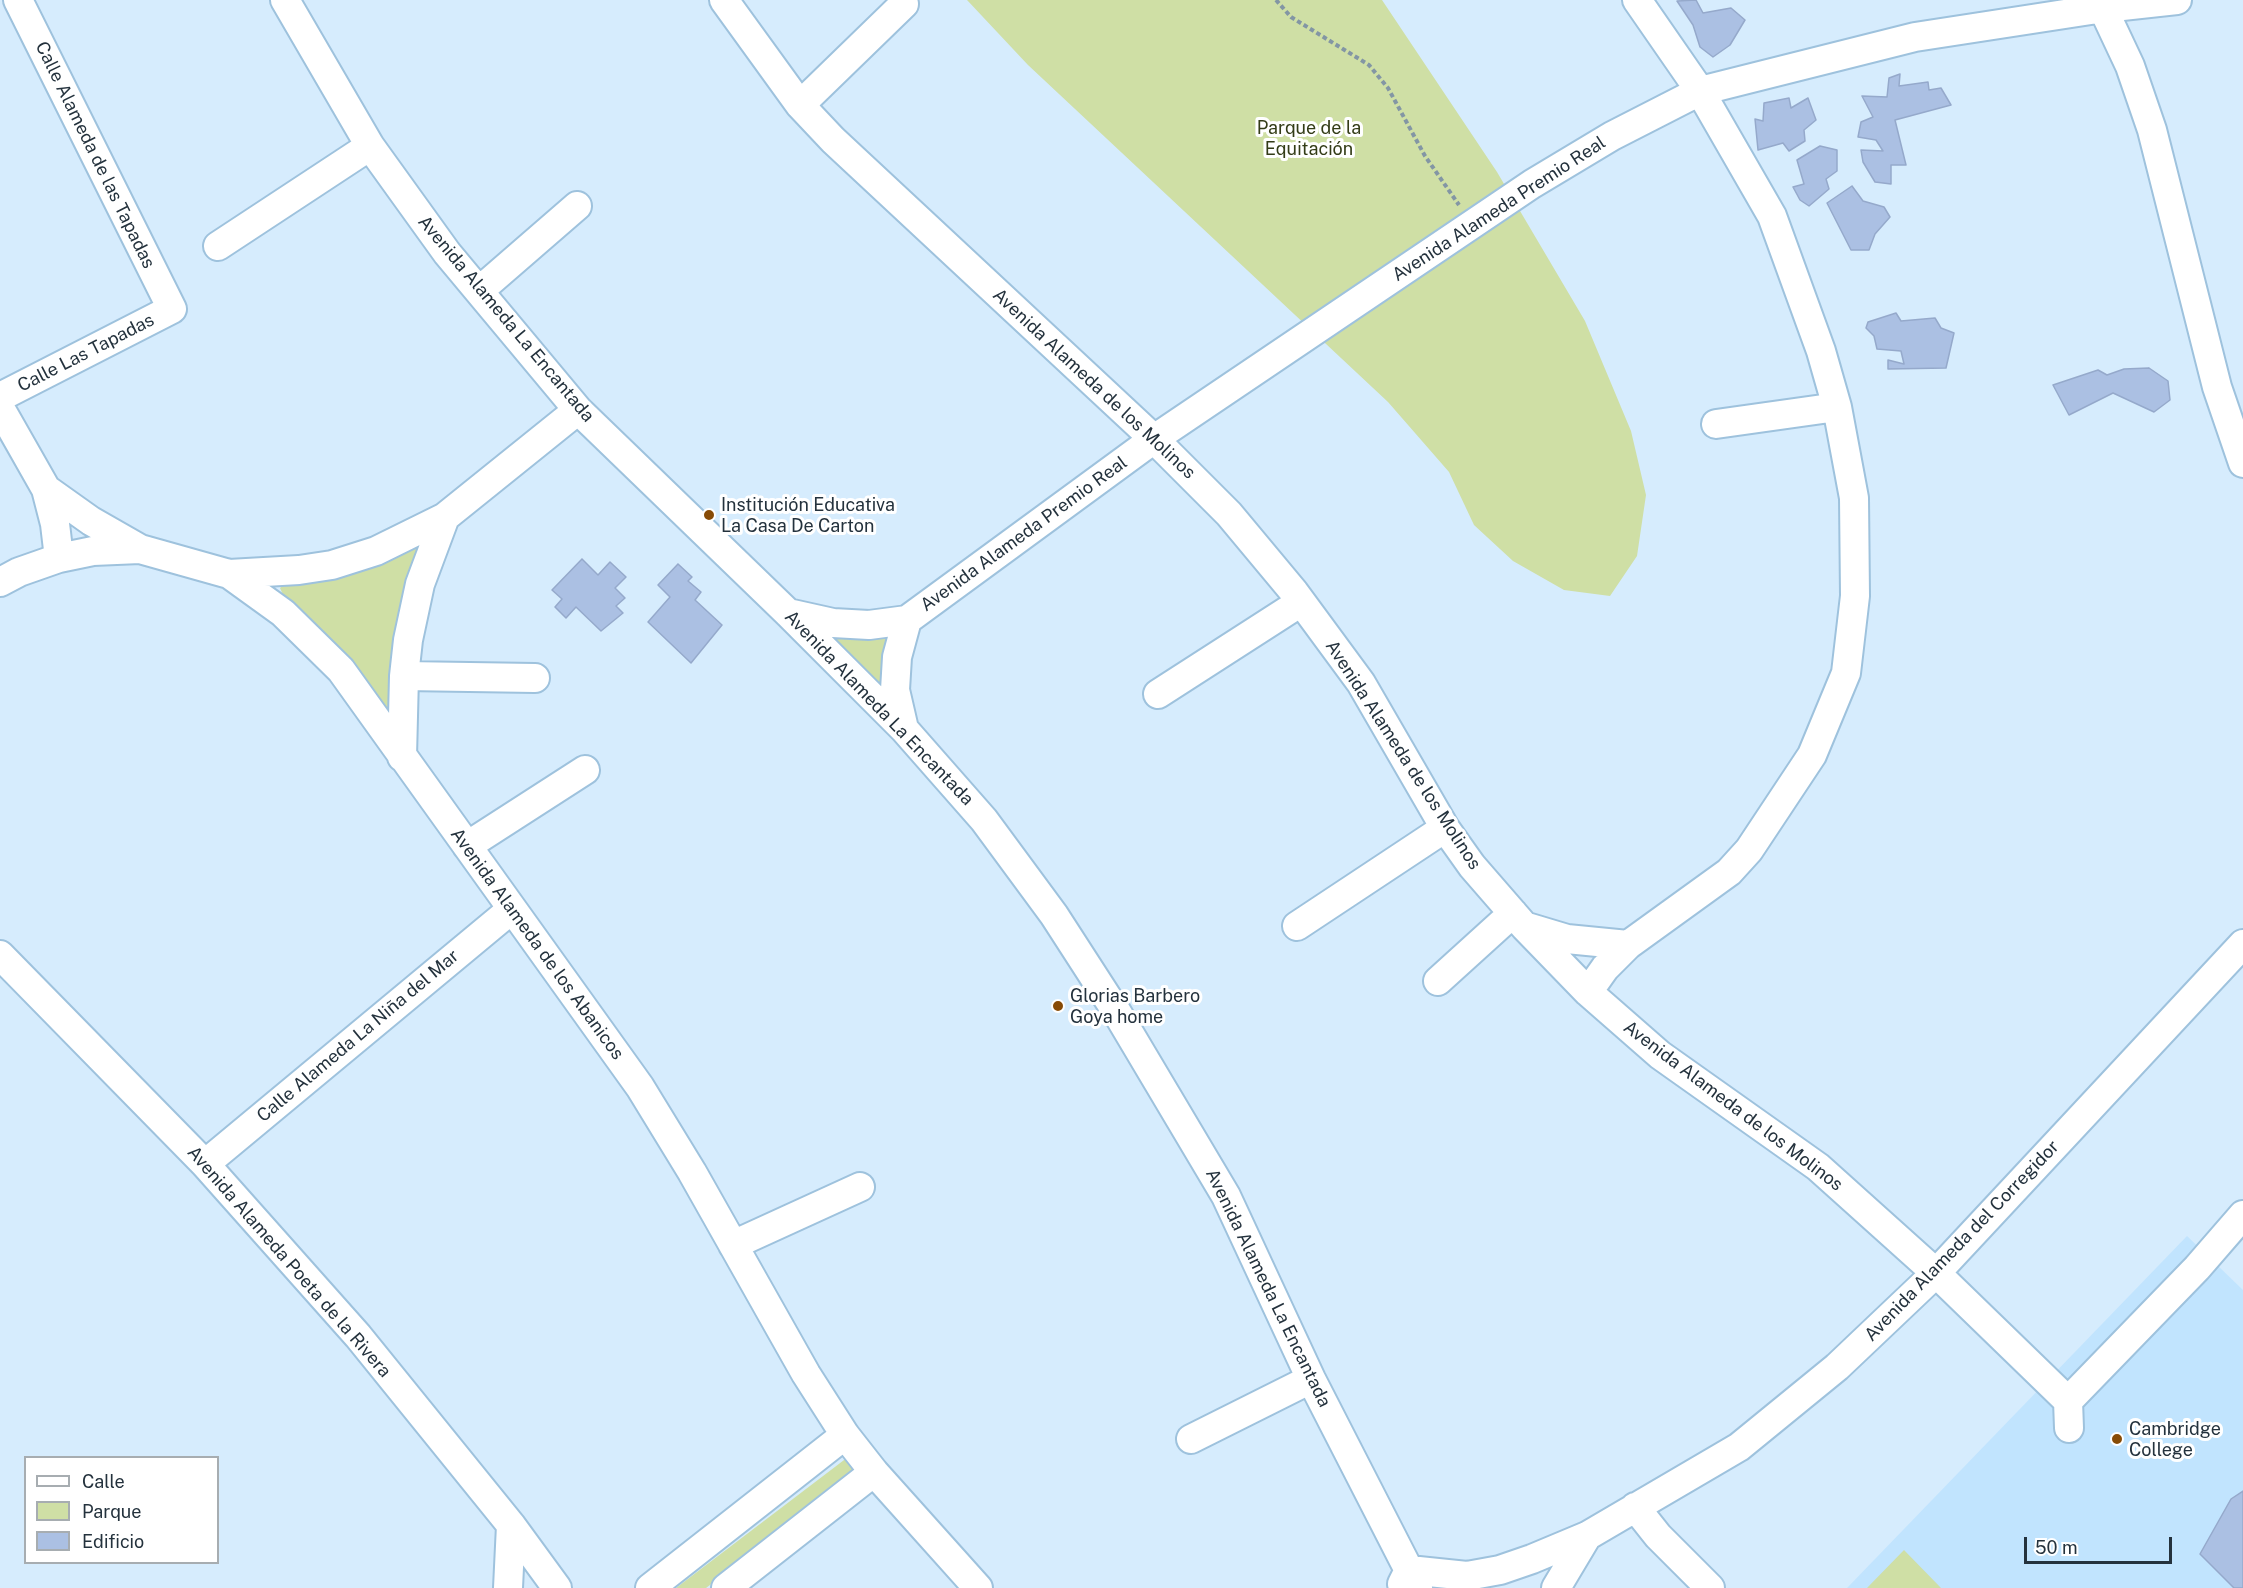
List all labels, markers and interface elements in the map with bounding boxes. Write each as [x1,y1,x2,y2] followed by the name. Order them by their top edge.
[31,38,159,272] street label: Calle Alameda de las Tapadas
[1257,117,1361,160] park label: Parque de la Equitación
[1388,132,1610,286] street label: Avenida Alameda Premio Real
[413,211,599,427] street label: Avenida Alameda La Encantada
[988,284,1200,484] street label: Avenida Alameda de los Molinos
[14,309,158,397] street label: Calle Las Tapadas
[916,452,1132,616] street label: Avenida Alameda Premio Real
[721,494,895,536] place label: Institución Educativa La Casa De Carton
[702,508,716,522] marker: Institución Educativa La Casa De Carton
[780,606,978,810] street label: Avenida Alameda La Encantada
[1321,636,1485,874] street label: Avenida Alameda de los Molinos
[446,824,628,1064] street label: Avenida Alameda de los Abanicos
[253,945,463,1127] street label: Calle Alameda La Niña del Mar
[1070,985,1200,1028] place label: Glorias Barbero Goya home
[1051,999,1065,1013] marker: Glorias Barbero Goya home
[1619,1016,1847,1196] street label: Avenida Alameda de los Molinos
[1860,1136,2064,1346] street label: Avenida Alameda del Corregidor
[183,1142,395,1382] street label: Avenida Alameda Poeta de la Rivera
[1201,1165,1335,1411] street label: Avenida Alameda La Encantada
[2129,1418,2221,1460] place label: Cambridge College
[2110,1432,2124,1446] marker: Cambridge College
[24,1456,219,1564] legend
[82,1471,125,1492] text: Calle
[82,1501,142,1522] text: Parque
[2027,1525,2176,1563] scale bar
[82,1531,144,1552] text: Edificio
[2035,1537,2078,1558] text: 50 m

